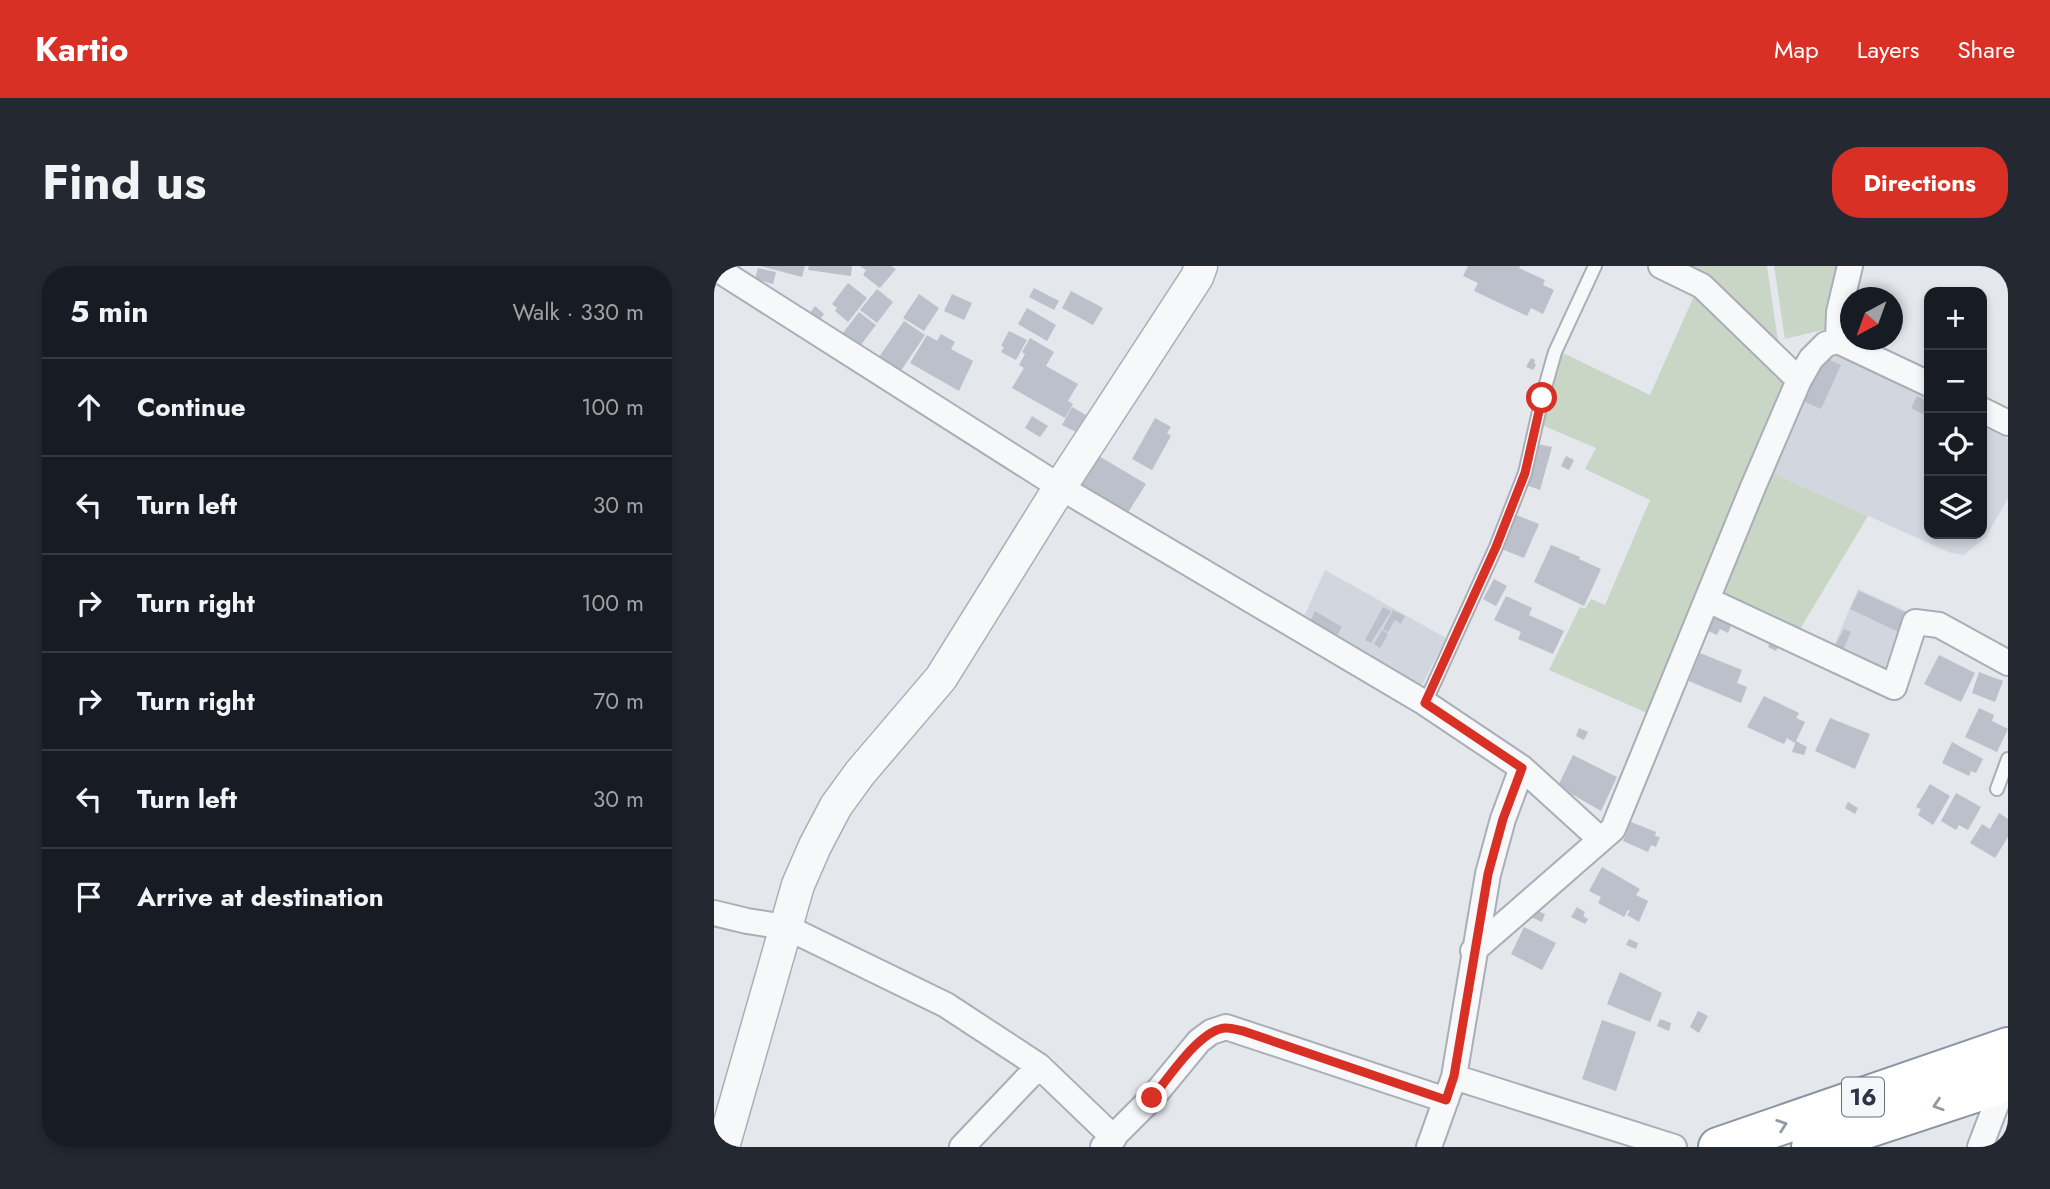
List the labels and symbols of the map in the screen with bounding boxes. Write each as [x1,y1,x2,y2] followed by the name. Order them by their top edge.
[1840,287,1903,350] north arrow
[1526,382,1557,413] route start
[1842,1077,1884,1116] road number: 16
[1136,1082,1167,1113] route end
[1932,1097,1945,1111] one-way arrow
[1776,1119,1788,1133] one-way arrow

